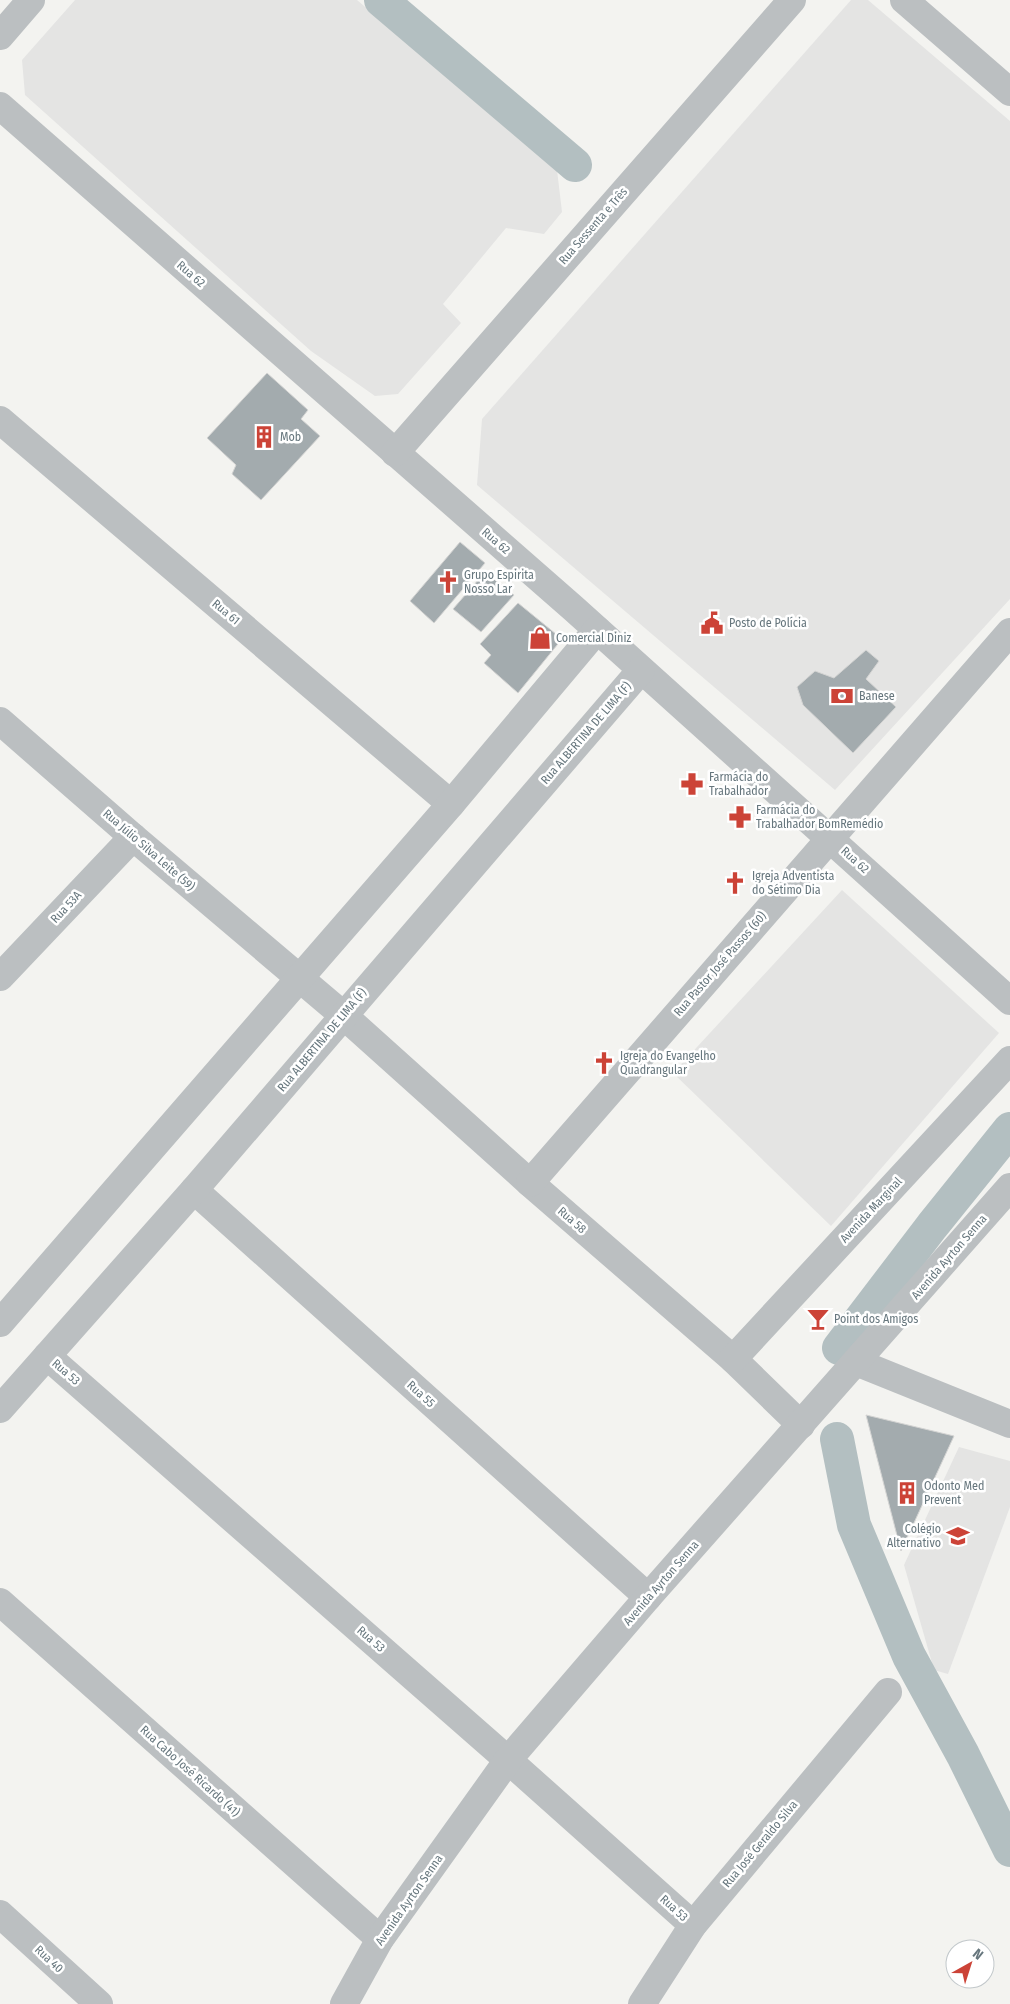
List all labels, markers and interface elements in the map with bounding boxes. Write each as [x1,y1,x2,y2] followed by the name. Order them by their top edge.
[556,185,630,267] street label: Rua Sessenta e Três
[174,258,208,290] street label: Rua 62
[251,424,277,450] building icon: Mob
[280,430,301,444] place label: Mob
[479,525,513,557] street label: Rua 62
[464,568,534,596] place label: Grupo Espirita Nosso Lar
[435,569,461,595] church icon: Grupo Espirita Nosso Lar
[209,596,243,628] street label: Rua 61
[699,610,725,636] public building icon: Posto de Polícia
[729,616,807,630] place label: Posto de Polícia
[527,625,553,651] shop icon: Comercial Diniz
[556,631,631,645] place label: Comercial Diniz
[538,679,634,787] street label: Rua ALBERTINA DE LIMA (F)
[829,683,855,709] bank icon: Banese
[859,689,895,703] place label: Banese
[709,770,769,798] place label: Farmácia do Trabalhador
[679,771,705,797] pharmacy icon: Farmácia do Trabalhador
[756,803,883,831] place label: Farmácia do Trabalhador BomRemédio
[727,804,753,830] pharmacy icon: Farmácia do Trabalhador BomRemédio
[100,806,198,894] street label: Rua Júlio Silva Leite (59)
[838,844,872,876] street label: Rua 62
[752,869,834,897] place label: Igreja Adventista do Sétimo Dia
[722,870,748,896] church icon: Igreja Adventista do Sétimo Dia
[48,888,85,926] street label: Rua 53A
[671,909,769,1019] street label: Rua Pastor José Passos (60)
[275,985,370,1095] street label: Rua ALBERTINA DE LIMA (F)
[620,1049,716,1077] place label: Igreja do Evangelho Quadrangular
[591,1050,617,1076] church icon: Igreja do Evangelho Quadrangular
[837,1174,905,1246] street label: Avenida Marginal
[555,1204,589,1236] street label: Rua 58
[908,1212,990,1302] street label: Avenida Ayrton Senna
[805,1306,831,1332] bar icon: Point dos Amigos
[834,1312,918,1326] place label: Point dos Amigos
[49,1356,83,1388] street label: Rua 53
[404,1378,438,1410] street label: Rua 55
[924,1479,984,1507] place label: Odonto Med Prevent
[894,1480,920,1506] building icon: Odonto Med Prevent
[887,1522,941,1550] place label: Colégio Alternativo
[945,1523,971,1549] school or university icon: Colégio Alternativo
[620,1538,702,1628] street label: Avenida Ayrton Senna
[354,1623,388,1655] street label: Rua 53
[137,1723,243,1820] street label: Rua Cabo José Ricardo (41)
[720,1798,801,1890] street label: Rua José Geraldo Silva
[372,1852,446,1948] street label: Avenida Ayrton Senna
[657,1892,691,1924] street label: Rua 53
[945,1939,995,1989] north arrow
[32,1942,66,1976] street label: Rua 40
[969,1945,986,1964] text: N

